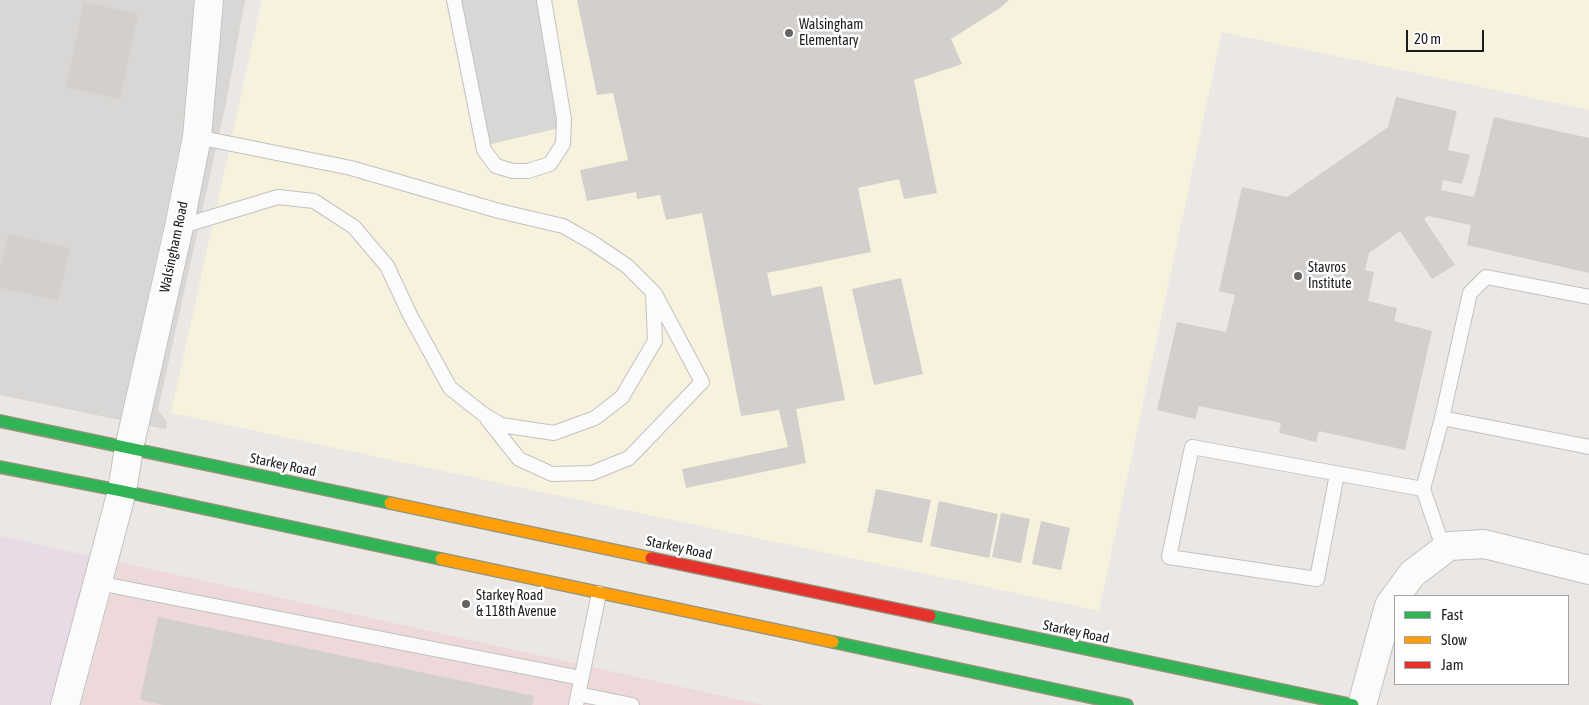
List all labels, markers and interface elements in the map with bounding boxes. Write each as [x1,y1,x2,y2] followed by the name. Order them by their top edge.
[799,17,863,49] place label: Walsingham Elementary
[1409,20,1486,52] scale bar
[783,27,795,39] marker: Walsingham Elementary
[1414,30,1441,47] text: 20 m
[156,200,192,294] street label: Walsingham Road
[1308,260,1352,292] place label: Stavros Institute
[1292,270,1304,282] marker: Stavros Institute
[248,450,318,480] street label: Starkey Road
[644,533,714,563] street label: Starkey Road
[476,588,556,620] place label: Starkey Road & 118th Avenue
[1394,595,1569,685] legend
[460,598,472,610] marker: Starkey Road & 118th Avenue
[1441,606,1463,623] text: Fast
[1041,617,1111,647] street label: Starkey Road
[1441,631,1467,648] text: Slow
[1441,656,1464,673] text: Jam

